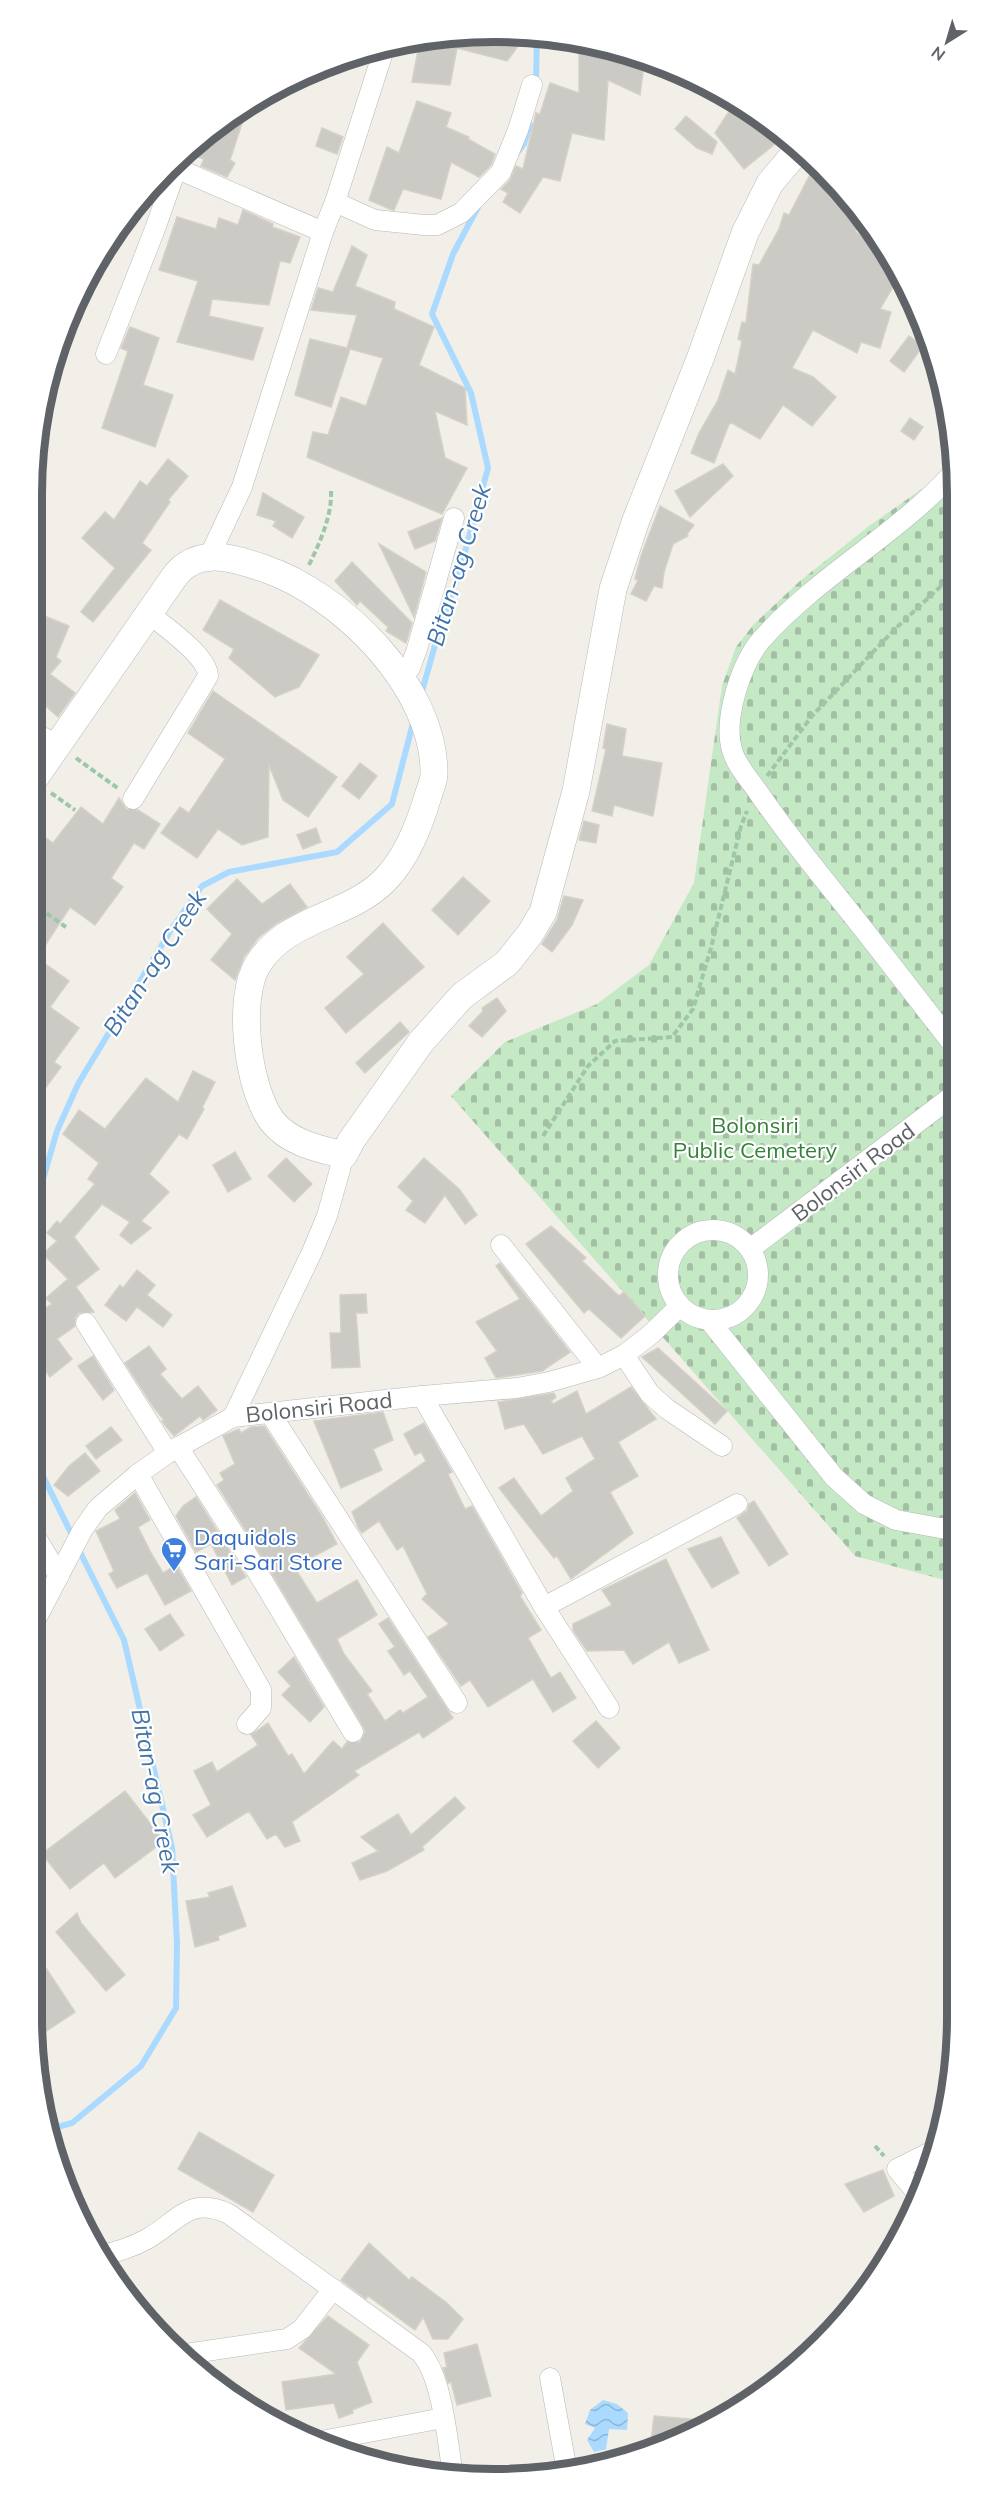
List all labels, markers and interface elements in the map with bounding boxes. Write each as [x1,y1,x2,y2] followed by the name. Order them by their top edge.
[917,12,977,72] north arrow
[927,42,949,66] text: N
[419,480,497,649] water label: Bitan-ag Creek
[96,883,213,1041] water label: Bitan-ag Creek
[673,1111,838,1164] park label: Bolonsiri Public Cemetery
[786,1117,920,1227] street label: Bolonsiri Road
[244,1385,394,1429] street label: Bolonsiri Road
[194,1523,343,1576] place label: Daquidols Sari-Sari Store
[159,1535,189,1573] supermarket icon: Daquidols Sari-Sari Store
[125,1706,187,1877] water label: Bitan-ag Creek

